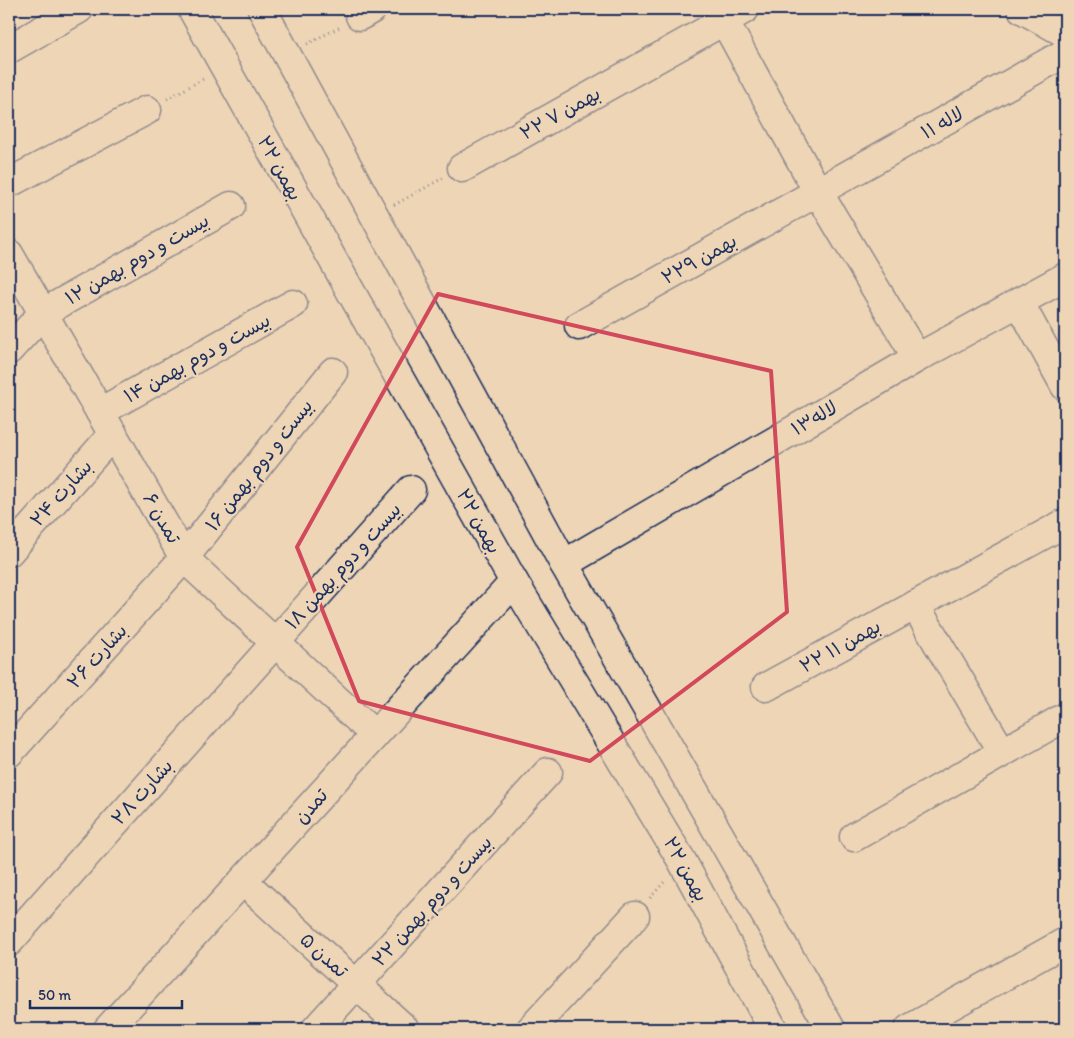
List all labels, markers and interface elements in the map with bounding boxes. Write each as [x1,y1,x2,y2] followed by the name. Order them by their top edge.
[516,81,604,145] street label: ۲۲ بهمن ۷
[917,102,967,144] street label: لاله ۱۱
[253,131,307,205] street label: ۲۲ بهمن
[61,208,215,312] street label: بیست و دوم بهمن ۱۲
[657,229,741,289] street label: ۲۲بهمن ۹
[120,308,276,410] street label: بیست و دوم بهمن ۱۴
[200,394,320,537] street label: بیست و دوم بهمن ۱۶
[787,396,841,440] street label: لاله۱۳
[25,455,97,531] street label: بشارت ۲۴
[452,484,506,558] street label: ۲۲ بهمن
[138,488,186,548] street label: تمدن ۶
[280,498,408,636] street label: بیست و دوم بهمن ۱۸
[796,614,884,678] street label: ۲۲ بهمن ۱۱
[62,619,132,693] street label: بشارت ۲۶
[106,754,178,830] street label: بشارت ۲۸
[289,783,333,828] street label: تمدن
[367,831,499,973] street label: بیست و دوم بهمن ۲۲
[659,832,713,906] street label: ۲۲ بهمن
[295,928,353,983] street label: تمدن ۵
[30,978,182,1010] scale bar
[38,986,71,1004] text: 50 m

